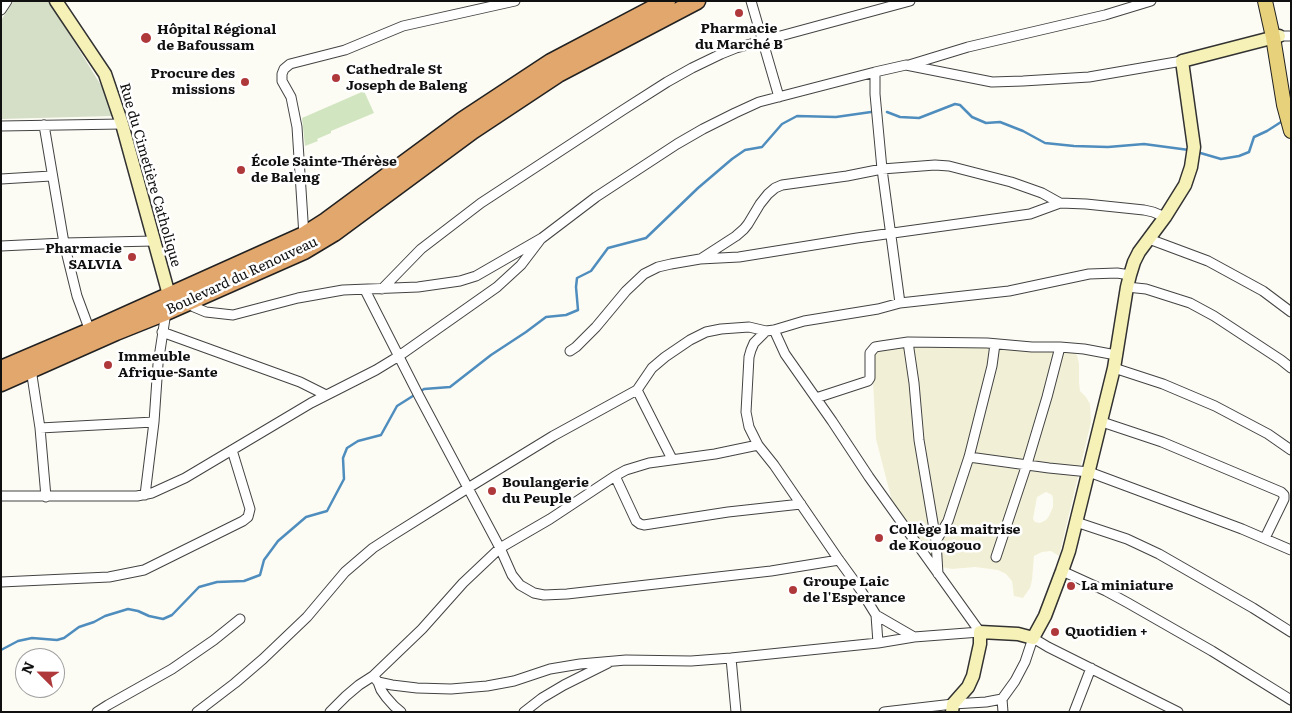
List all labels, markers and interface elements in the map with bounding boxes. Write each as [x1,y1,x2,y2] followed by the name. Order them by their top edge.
[733,7,745,19] marker: Pharmacie du Marché B
[695,21,783,54] place label: Pharmacie du Marché B
[157,22,276,54] place label: Hôpital Régional de Bafoussam
[139,31,153,45] marker: Hôpital Régional de Bafoussam
[346,62,467,94] place label: Cathedrale St Joseph de Baleng
[151,66,235,98] place label: Procure des missions
[330,72,342,84] marker: Cathedrale St Joseph de Baleng
[239,76,251,88] marker: Procure des missions
[116,81,184,269] street label: Rue du Cimetière Catholique
[251,154,397,186] place label: École Sainte-Thérèse de Baleng
[235,164,247,176] marker: École Sainte-Thérèse de Baleng
[164,233,320,319] street label: Boulevard du Renouveau
[45,241,122,274] place label: Pharmacie SALVIA
[126,251,138,263] marker: Pharmacie SALVIA
[118,349,218,382] place label: Immeuble Afrique-Sante
[102,359,114,371] marker: Immeuble Afrique-Sante
[502,475,589,508] place label: Boulangerie du Peuple
[486,485,498,497] marker: Boulangerie du Peuple
[889,522,1021,554] place label: Collège la maitrise de Kouogouo
[873,532,885,544] marker: Collège la maitrise de Kouogouo
[803,574,905,606] place label: Groupe Laic de l'Esperance
[1081,578,1173,594] place label: La miniature
[1065,580,1077,592] marker: La miniature
[787,584,799,596] marker: Groupe Laic de l'Esperance
[1065,624,1148,640] place label: Quotidien +
[1049,626,1061,638] marker: Quotidien +
[15,648,65,698] north arrow
[16,658,39,677] text: N

